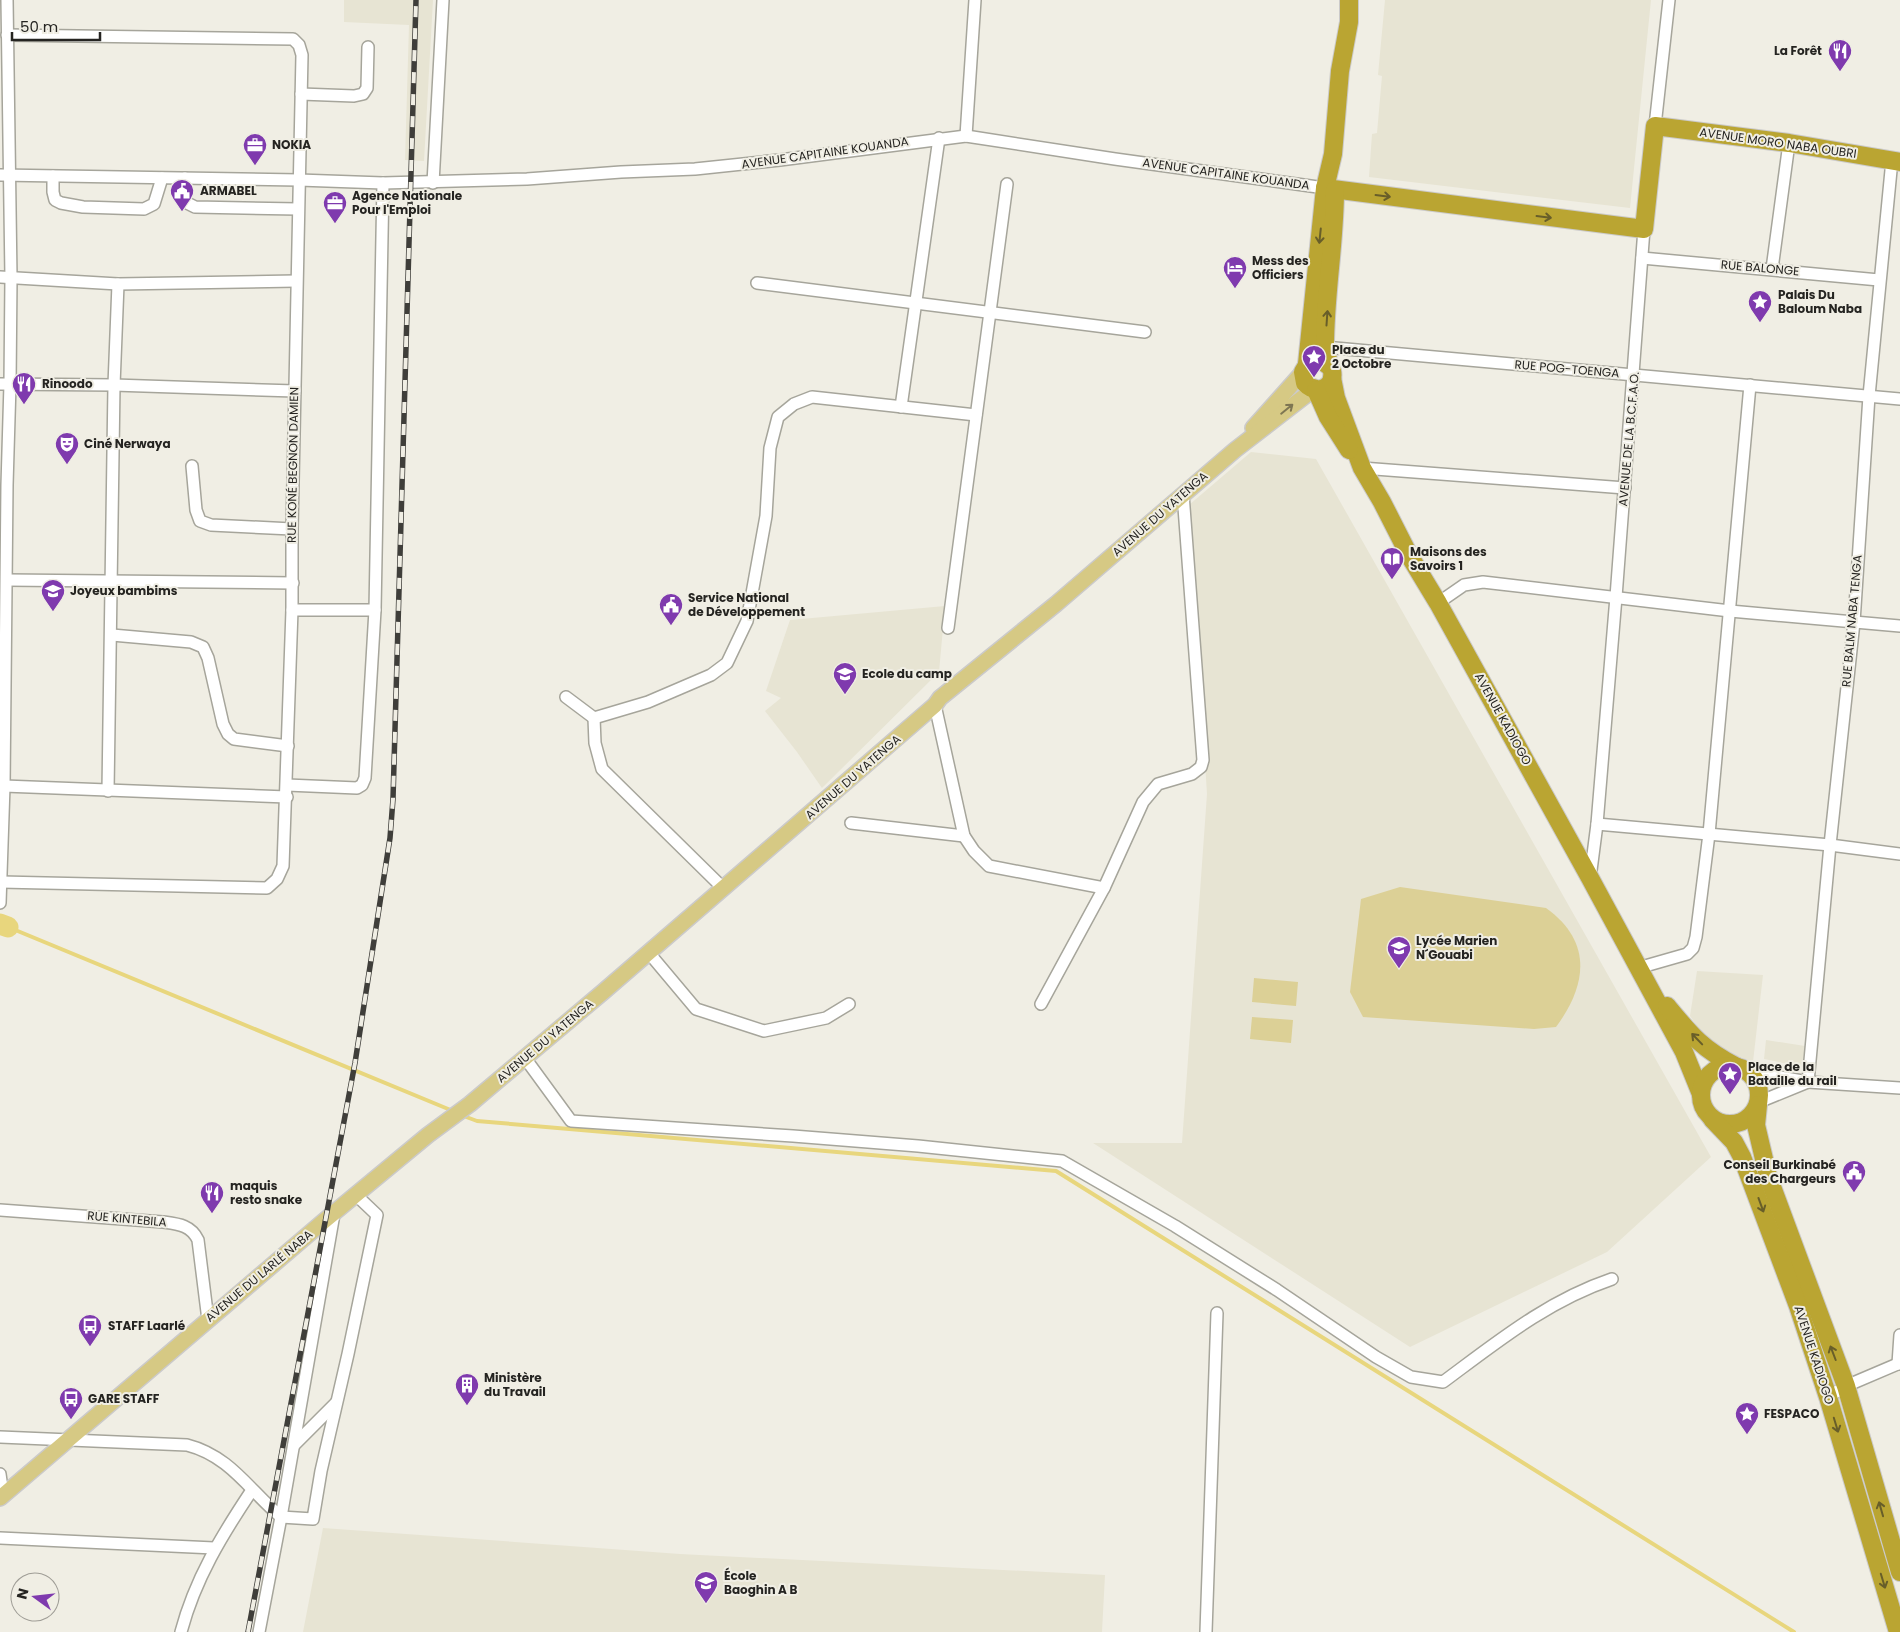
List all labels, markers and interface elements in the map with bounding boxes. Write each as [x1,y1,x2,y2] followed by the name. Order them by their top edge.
[12,10,100,42] scale bar
[20,16,58,37] text: 50 m
[1827,38,1853,72] restaurant icon: La Forêt
[1774,42,1822,59] place label: La Forêt
[1699,123,1858,162] street label: AVENUE MORO NABA OUBRI
[242,132,268,166] office icon: NOKIA
[740,132,910,173] street label: AVENUE CAPITAINE KOUANDA
[272,136,311,153] place label: NOKIA
[1141,153,1311,194] street label: AVENUE CAPITAINE KOUANDA
[169,178,195,212] public building icon: ARMABEL
[200,182,257,199] place label: ARMABEL
[352,187,463,218] place label: Agence Nationale Pour l'Emploi
[322,190,348,224] office icon: Agence Nationale Pour l'Emploi
[1375,191,1391,201] one-way arrow
[1536,212,1552,222] one-way arrow
[1315,228,1325,244] one-way arrow
[1252,252,1309,283] place label: Mess des Officiers
[1222,255,1248,289] hotel icon: Mess des Officiers
[1720,256,1800,279] street label: RUE BALONGE
[1778,286,1862,317] place label: Palais Du Baloum Naba
[1747,289,1773,323] place icon: Palais Du Baloum Naba
[1322,310,1331,326] one-way arrow
[1332,341,1392,372] place label: Place du 2 Octobre
[1301,344,1327,378] place icon: Place du 2 Octobre
[1514,355,1620,382] street label: RUE POG-TOENGA
[11,371,37,405] restaurant icon: Rinoodo
[1614,371,1643,507] street label: AVENUE DE LA B.C.F.A.O.
[42,375,93,392] place label: Rinoodo
[283,387,302,543] street label: RUE KONÉ BEGNON DAMIEN
[1280,404,1293,415] one-way arrow
[54,431,80,465] theatre icon: Ciné Nerwaya
[84,435,171,452] place label: Ciné Nerwaya
[1108,467,1211,560] street label: AVENUE DU YATENGA
[1410,543,1487,574] place label: Maisons des Savoirs 1
[1379,546,1405,580] library icon: Maisons des Savoirs 1
[1837,554,1866,688] street label: RUE BALM NABA TENGA
[40,578,66,612] school or university icon: Joyeux bambims
[70,582,178,599] place label: Joyeux bambims
[688,589,805,620] place label: Service National de Développement
[658,592,684,626] public building icon: Service National de Développement
[832,661,858,695] school or university icon: Ecole du camp
[862,665,952,682] place label: Ecole du camp
[1471,670,1536,768] street label: AVENUE KADIOGO
[801,730,904,823] street label: AVENUE DU YATENGA
[1416,932,1497,963] place label: Lycée Marien N´Gouabi
[1386,935,1412,969] school or university icon: Lycée Marien N´Gouabi
[493,995,597,1086] street label: AVENUE DU YATENGA
[1691,1034,1703,1046] one-way arrow
[1748,1058,1837,1089] place label: Place de la Bataille du rail
[1717,1061,1743,1095] place icon: Place de la Bataille du rail
[1724,1156,1837,1187] place label: Conseil Burkinabé des Chargeurs
[1841,1159,1867,1193] public building icon: Conseil Burkinabé des Chargeurs
[230,1177,303,1208] place label: maquis resto snake
[199,1180,225,1214] restaurant icon: maquis resto snake
[1757,1197,1766,1213] one-way arrow
[87,1207,167,1230] street label: RUE KINTEBILA
[201,1226,316,1326] street label: AVENUE DU LARLÉ NABA
[1790,1303,1839,1407] street label: AVENUE KADIOGO
[77,1313,103,1347] bus stop icon: STAFF Laarlé
[108,1317,186,1334] place label: STAFF Laarlé
[1828,1346,1837,1361] one-way arrow
[484,1369,546,1400] place label: Ministère du Travail
[454,1372,480,1406] building icon: Ministère du Travail
[58,1386,84,1420] bus stop icon: GARE STAFF
[88,1390,160,1407] place label: GARE STAFF
[1734,1401,1760,1435] place icon: FESPACO
[1764,1405,1820,1422] place label: FESPACO
[1832,1417,1842,1433] one-way arrow
[1876,1501,1886,1517] one-way arrow
[724,1567,797,1598] place label: École Baoghin A B
[693,1570,719,1604] school or university icon: École Baoghin A B
[10,1572,60,1622] north arrow
[1878,1573,1888,1589] one-way arrow
[11,1586,33,1601] text: N

